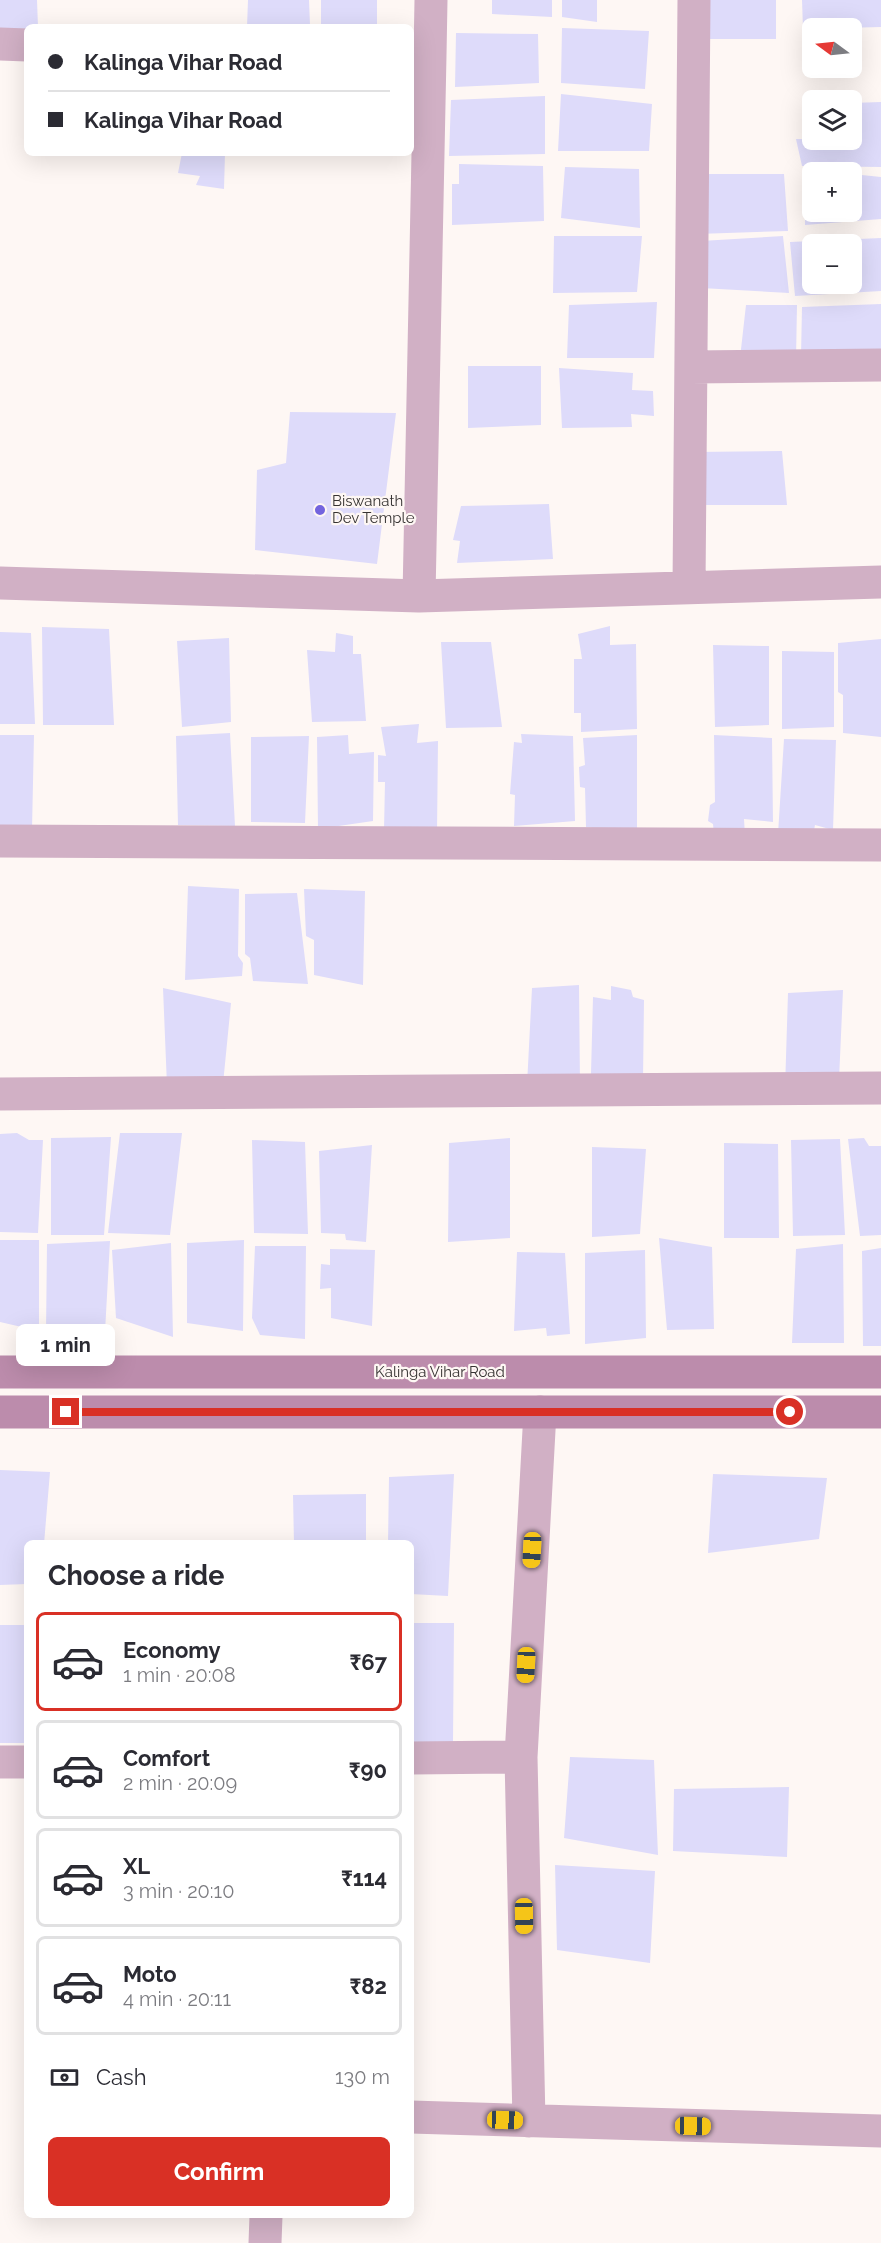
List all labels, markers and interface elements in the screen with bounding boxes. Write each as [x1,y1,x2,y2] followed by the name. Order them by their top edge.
[802,18,862,78] north arrow
[802,18,862,294] map controls
[84,49,282,75] text: Kalinga Vihar Road
[802,90,862,150] button: layers
[84,107,282,133] text: Kalinga Vihar Road
[802,162,862,222] button: +
[802,234,862,294] button: −
[332,492,415,527] place label: Biswanath Dev Temple
[313,503,327,517] marker: Biswanath Dev Temple
[16,1325,116,1367] callout: 1 min
[40,1333,91,1357] text: 1 min
[375,1363,505,1381] street label: Kalinga Vihar Road
[52,1398,79,1425] route end
[776,1398,803,1425] route start
[522,1532,542,1568] car
[48,1560,224,1591] text: Choose a ride
[51,1635,105,1689] icon: car
[123,1637,221,1663] text: Economy
[516,1647,536,1683] car
[350,1649,387,1675] text: ₹67
[123,1663,236,1687] text: 1 min · 20:08
[51,1743,105,1797] icon: car
[123,1745,210,1771] text: Comfort
[349,1757,387,1783] text: ₹90
[123,1771,237,1795] text: 2 min · 20:09
[51,1851,105,1905] icon: car
[123,1853,150,1879] text: XL
[341,1865,387,1891] text: ₹114
[123,1879,234,1903] text: 3 min · 20:10
[515,1898,533,1934] car
[51,1959,105,2013] icon: car
[123,1961,177,1987] text: Moto
[350,1973,387,1999] text: ₹82
[123,1987,231,2011] text: 4 min · 20:11
[48,2061,81,2094] icon: cash
[96,2064,147,2090] text: Cash
[335,2065,390,2089] text: 130 m
[487,2110,523,2130] car
[675,2117,711,2135] car
[48,2137,390,2206] button: Confirm

